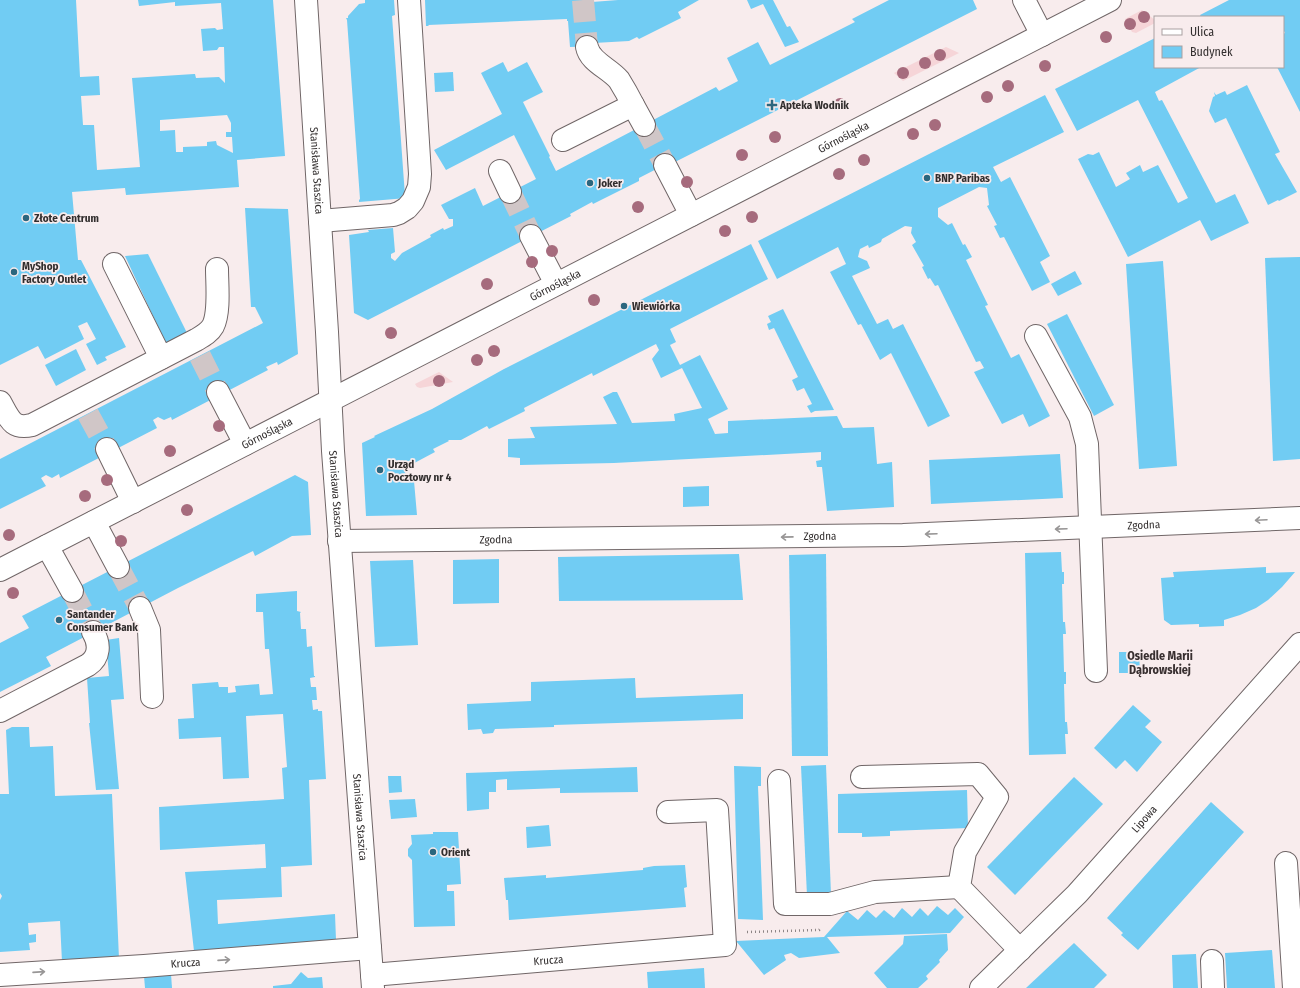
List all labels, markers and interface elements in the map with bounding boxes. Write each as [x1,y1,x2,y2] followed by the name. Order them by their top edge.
[1154,16,1284,68] legend
[1190,25,1214,39] text: Ulica
[1190,45,1233,59] text: Budynek
[779,99,849,112] place label: Apteka Wodnik
[767,100,777,110] marker: Apteka Wodnik
[816,119,871,156] street label: Górnośląska
[307,127,326,215] street label: Stanisława Staszica
[935,172,990,185] place label: BNP Paribas
[922,173,932,183] marker: BNP Paribas
[597,177,623,190] place label: Joker
[585,178,595,188] marker: Joker
[34,212,99,225] place label: Złote Centrum
[21,213,31,223] marker: Złote Centrum
[22,260,86,286] place label: MyShop Factory Outlet
[9,267,19,277] marker: MyShop Factory Outlet
[528,267,583,304] street label: Górnośląska
[632,300,681,313] place label: Wiewiórka
[619,301,629,311] marker: Wiewiórka
[239,415,295,452] street label: Górnośląska
[326,450,345,538] street label: Stanisława Staszica
[388,458,452,484] place label: Urząd Pocztowy nr 4
[375,465,385,475] marker: Urząd Pocztowy nr 4
[1255,516,1268,524] one-way arrow
[1127,518,1160,532] street label: Zgodna
[1055,525,1068,532] one-way arrow
[803,530,836,543] street label: Zgodna
[925,531,938,538] one-way arrow
[480,533,512,547] street label: Zgodna
[781,533,794,541] one-way arrow
[67,608,138,634] place label: Santander Consumer Bank
[54,615,64,625] marker: Santander Consumer Bank
[1127,649,1193,678] district label: Osiedle Marii Dąbrowskiej
[350,773,369,861] street label: Stanisława Staszica
[1129,803,1160,835] street label: Lipowa
[441,846,470,859] place label: Orient
[428,847,438,857] marker: Orient
[533,953,564,968] street label: Krucza
[170,956,201,971] street label: Krucza
[217,956,230,963] one-way arrow
[32,969,45,976] one-way arrow

